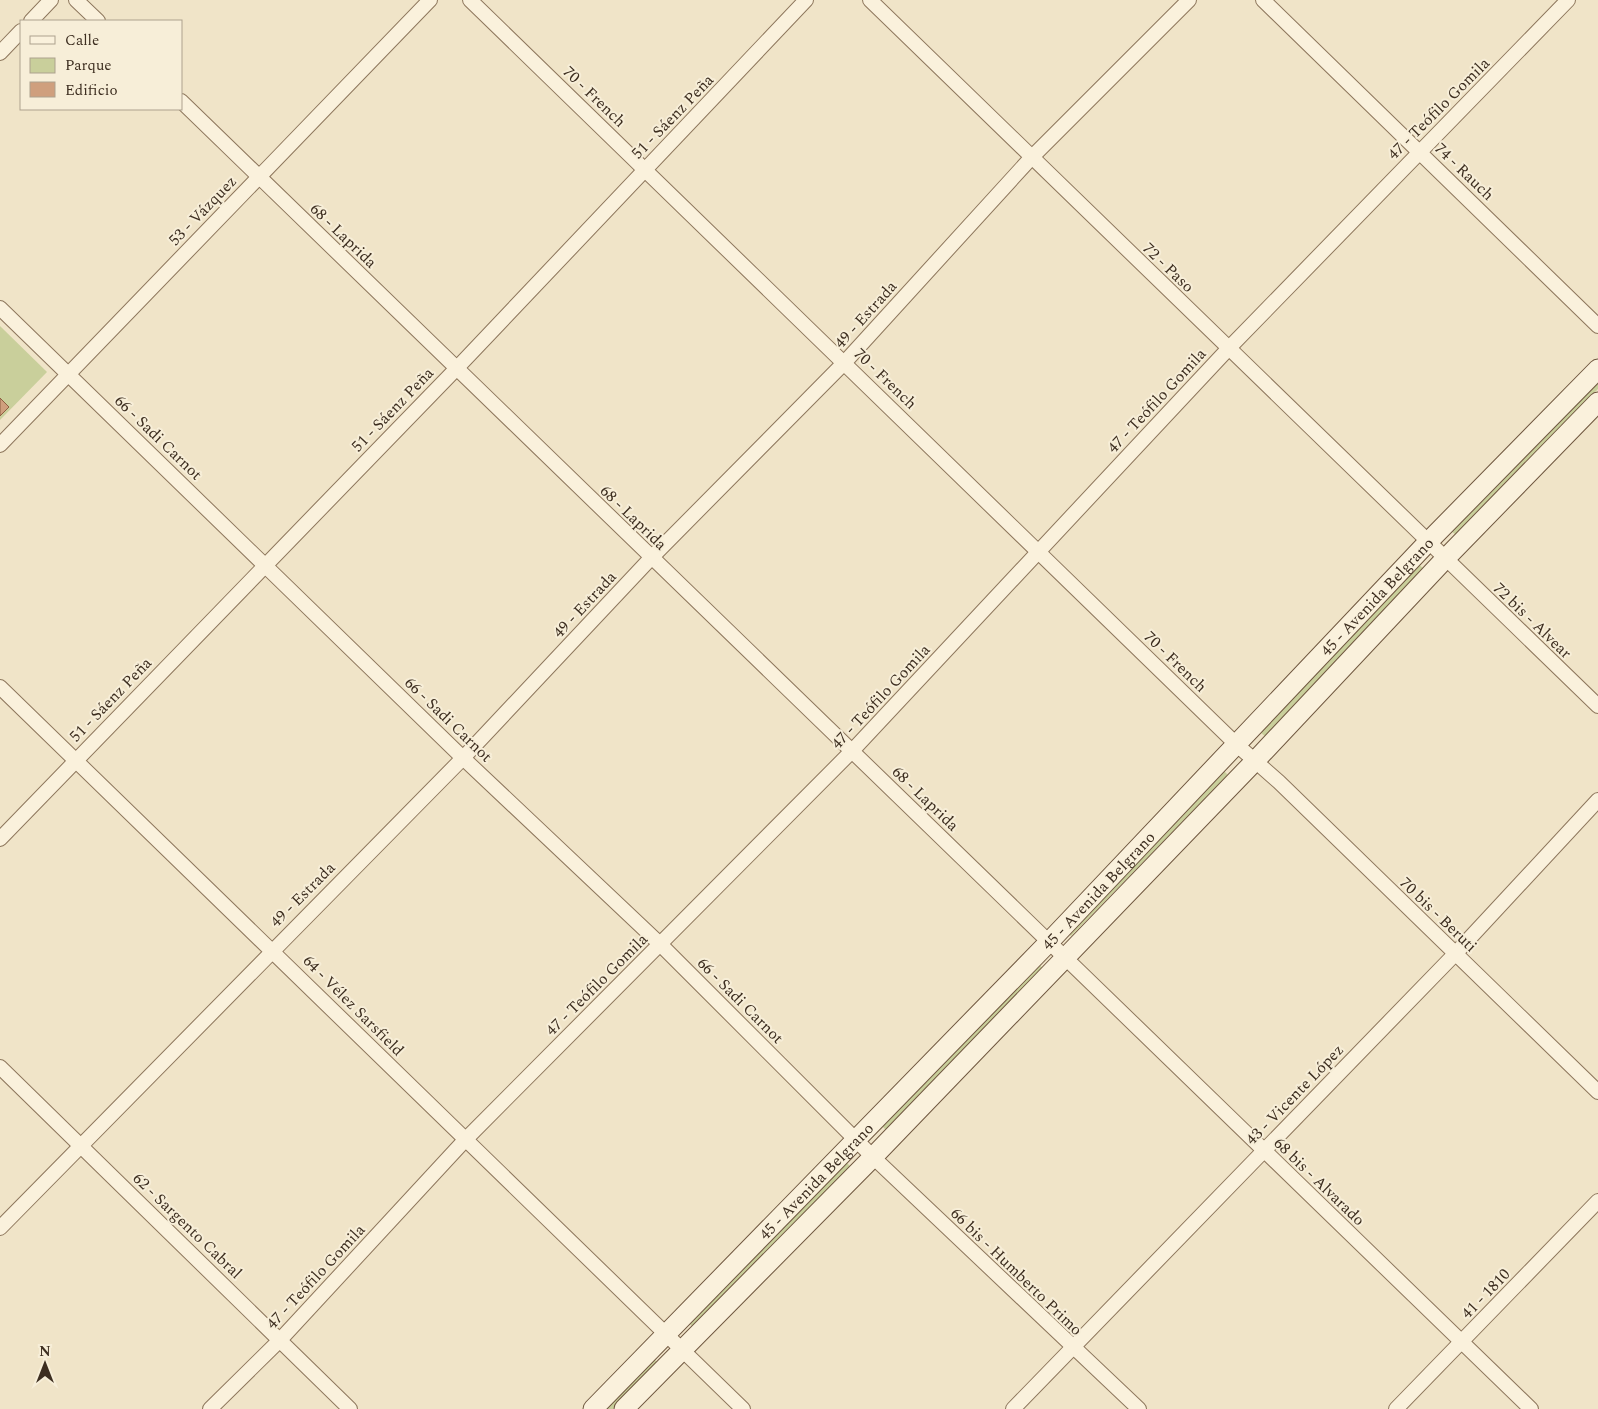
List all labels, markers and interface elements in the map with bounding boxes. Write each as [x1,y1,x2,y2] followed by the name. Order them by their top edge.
[20,20,182,110] legend
[65,29,99,52] text: Calle
[1382,52,1496,165] street label: 47 - Teófilo Gomila
[65,54,112,77] text: Parque
[557,60,631,133] street label: 70 - French
[626,69,720,165] street label: 51 - Sáenz Peña
[65,79,118,102] text: Edificio
[1429,137,1499,206] street label: 74 - Rauch
[163,170,242,251] street label: 53 - Vázquez
[304,198,382,274] street label: 68 - Laprida
[1137,237,1199,298] street label: 72 - Paso
[829,275,903,354] street label: 49 - Estrada
[848,342,922,415] street label: 70 - French
[1101,343,1212,459] street label: 47 - Teófilo Gomila
[346,362,440,458] street label: 51 - Sáenz Peña
[109,389,208,486] street label: 66 - Sadi Carnot
[594,480,672,556] street label: 68 - Laprida
[1315,532,1440,662] street label: 45 - Avenida Belgrano
[547,566,622,644] street label: 49 - Estrada
[1488,577,1577,664] street label: 72 bis - Alvear
[1138,625,1212,698] street label: 70 - French
[825,639,936,755] street label: 47 - Teófilo Gomila
[64,652,158,748] street label: 51 - Sáenz Peña
[399,671,498,768] street label: 66 - Sadi Carnot
[886,761,964,837] street label: 68 - Laprida
[1036,826,1161,956] street label: 45 - Avenida Belgrano
[264,856,341,933] street label: 49 - Estrada
[1394,872,1482,958] street label: 70 bis - Beruti
[540,928,654,1041] street label: 47 - Teófilo Gomila
[297,950,409,1062] street label: 64 - Vélez Sarsfield
[691,952,789,1050] street label: 66 - Sadi Carnot
[1240,1039,1349,1151] street label: 43 - Vicente López
[754,1117,880,1246] street label: 45 - Avenida Belgrano
[1268,1132,1370,1232] street label: 68 bis - Alvarado
[127,1167,248,1284] street label: 62 - Sargento Cabral
[945,1202,1088,1341] street label: 66 bis - Humberto Primo
[260,1219,371,1335] street label: 47 - Teófilo Gomila
[1456,1263,1516,1324] street label: 41 - 1810
[20,1339,70,1389] north arrow
[39,1341,51,1362] text: N

